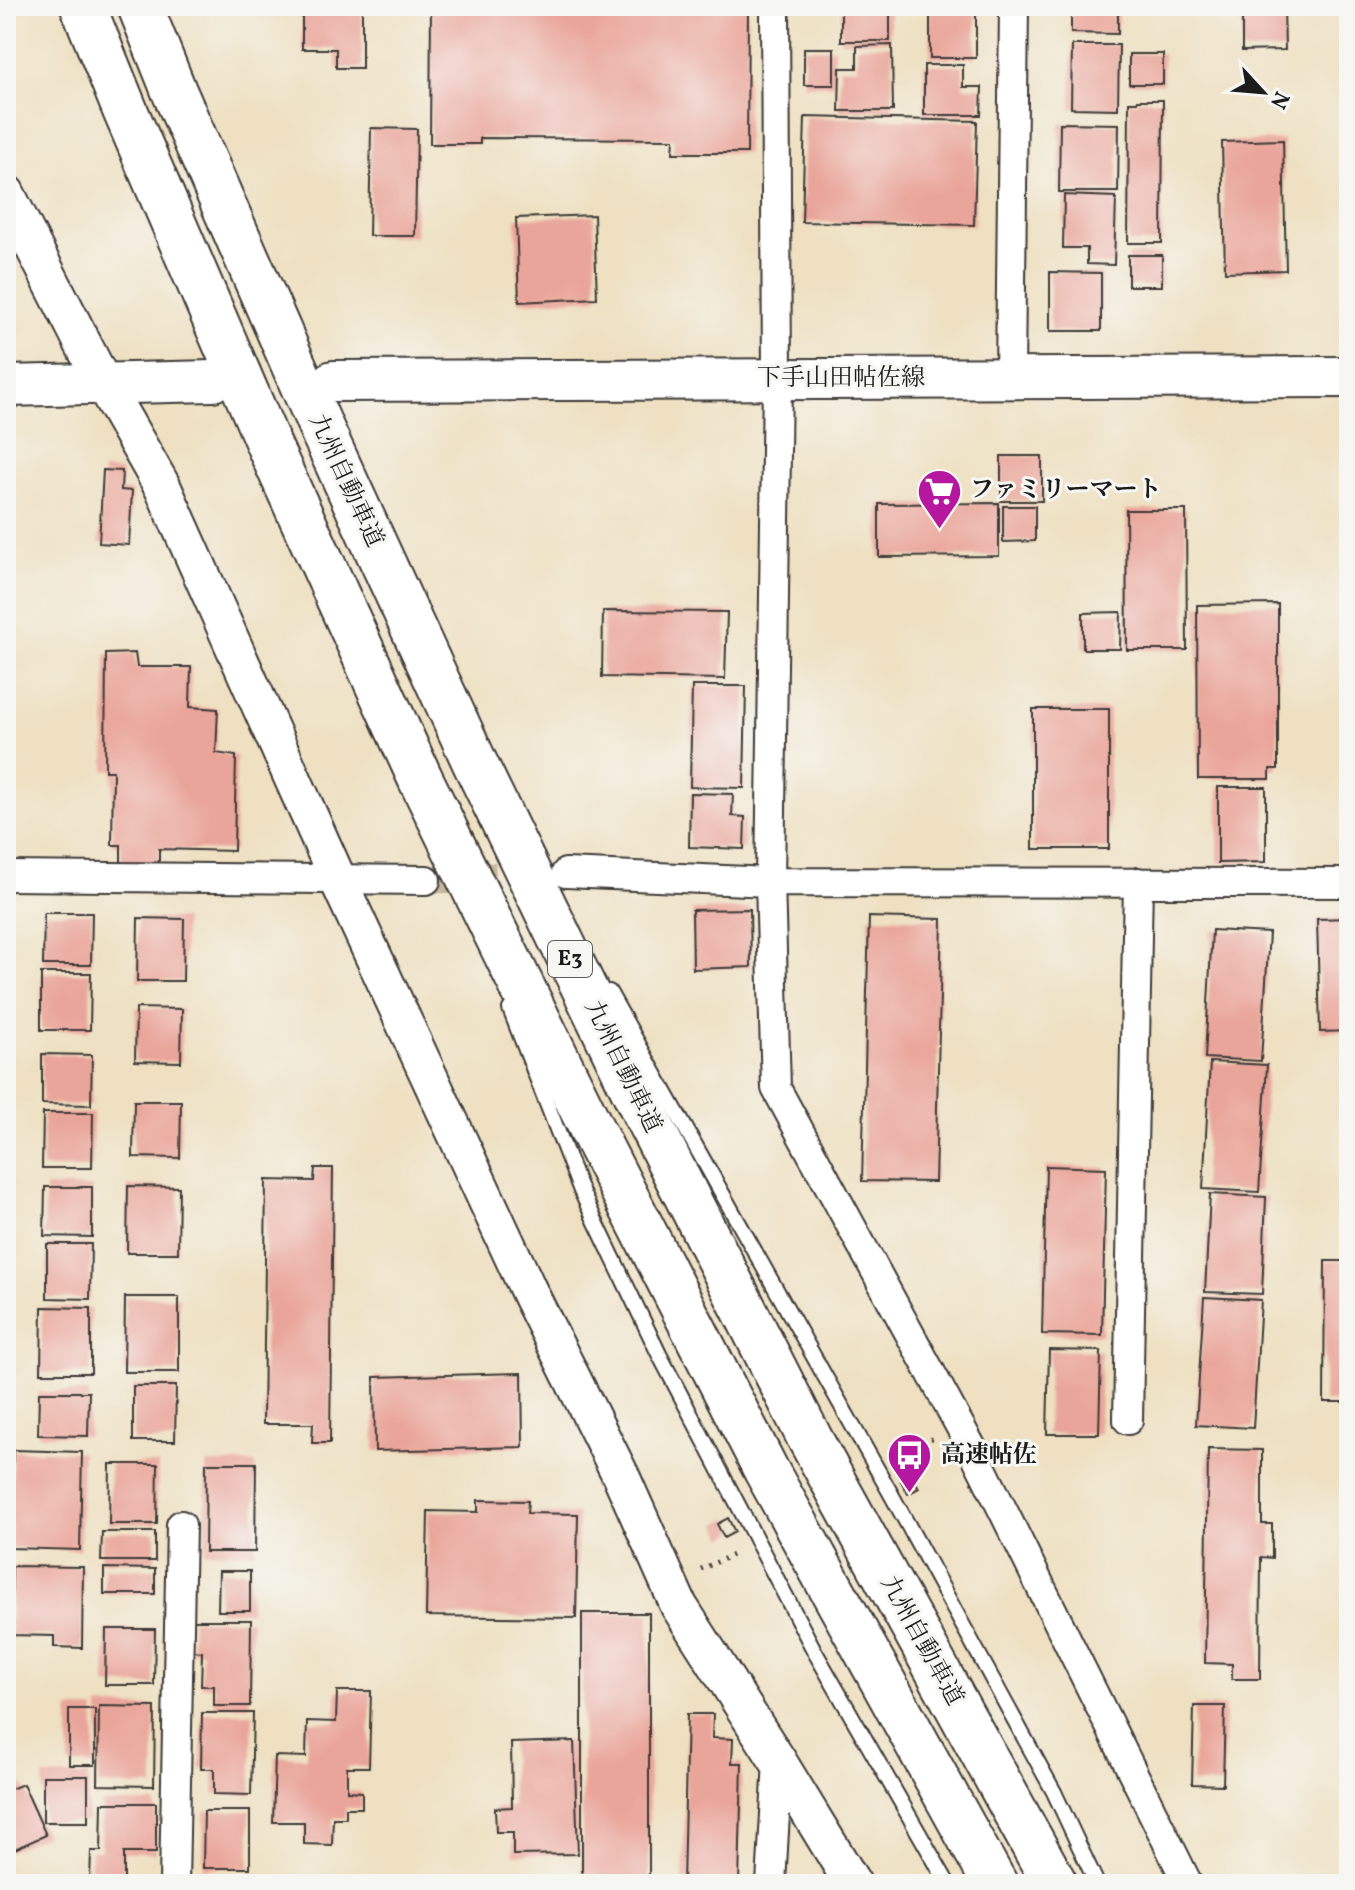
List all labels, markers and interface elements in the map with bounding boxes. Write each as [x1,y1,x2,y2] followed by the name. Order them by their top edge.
[1223,52,1303,132] north arrow
[1261,86,1296,114] text: N
[757,362,925,396] street label: 下手山田帖佐線
[299,409,391,553] street label: 九州自動車道
[915,467,963,530] supermarket icon: ファミリーマート
[970,474,1162,508] place label: ファミリーマート
[548,941,592,977] road number: E3
[575,995,669,1139] street label: 九州自動車道
[886,1432,934,1495] bus stop icon: 高速帖佐
[941,1439,1037,1473] place label: 高速帖佐
[871,1570,971,1712] street label: 九州自動車道

